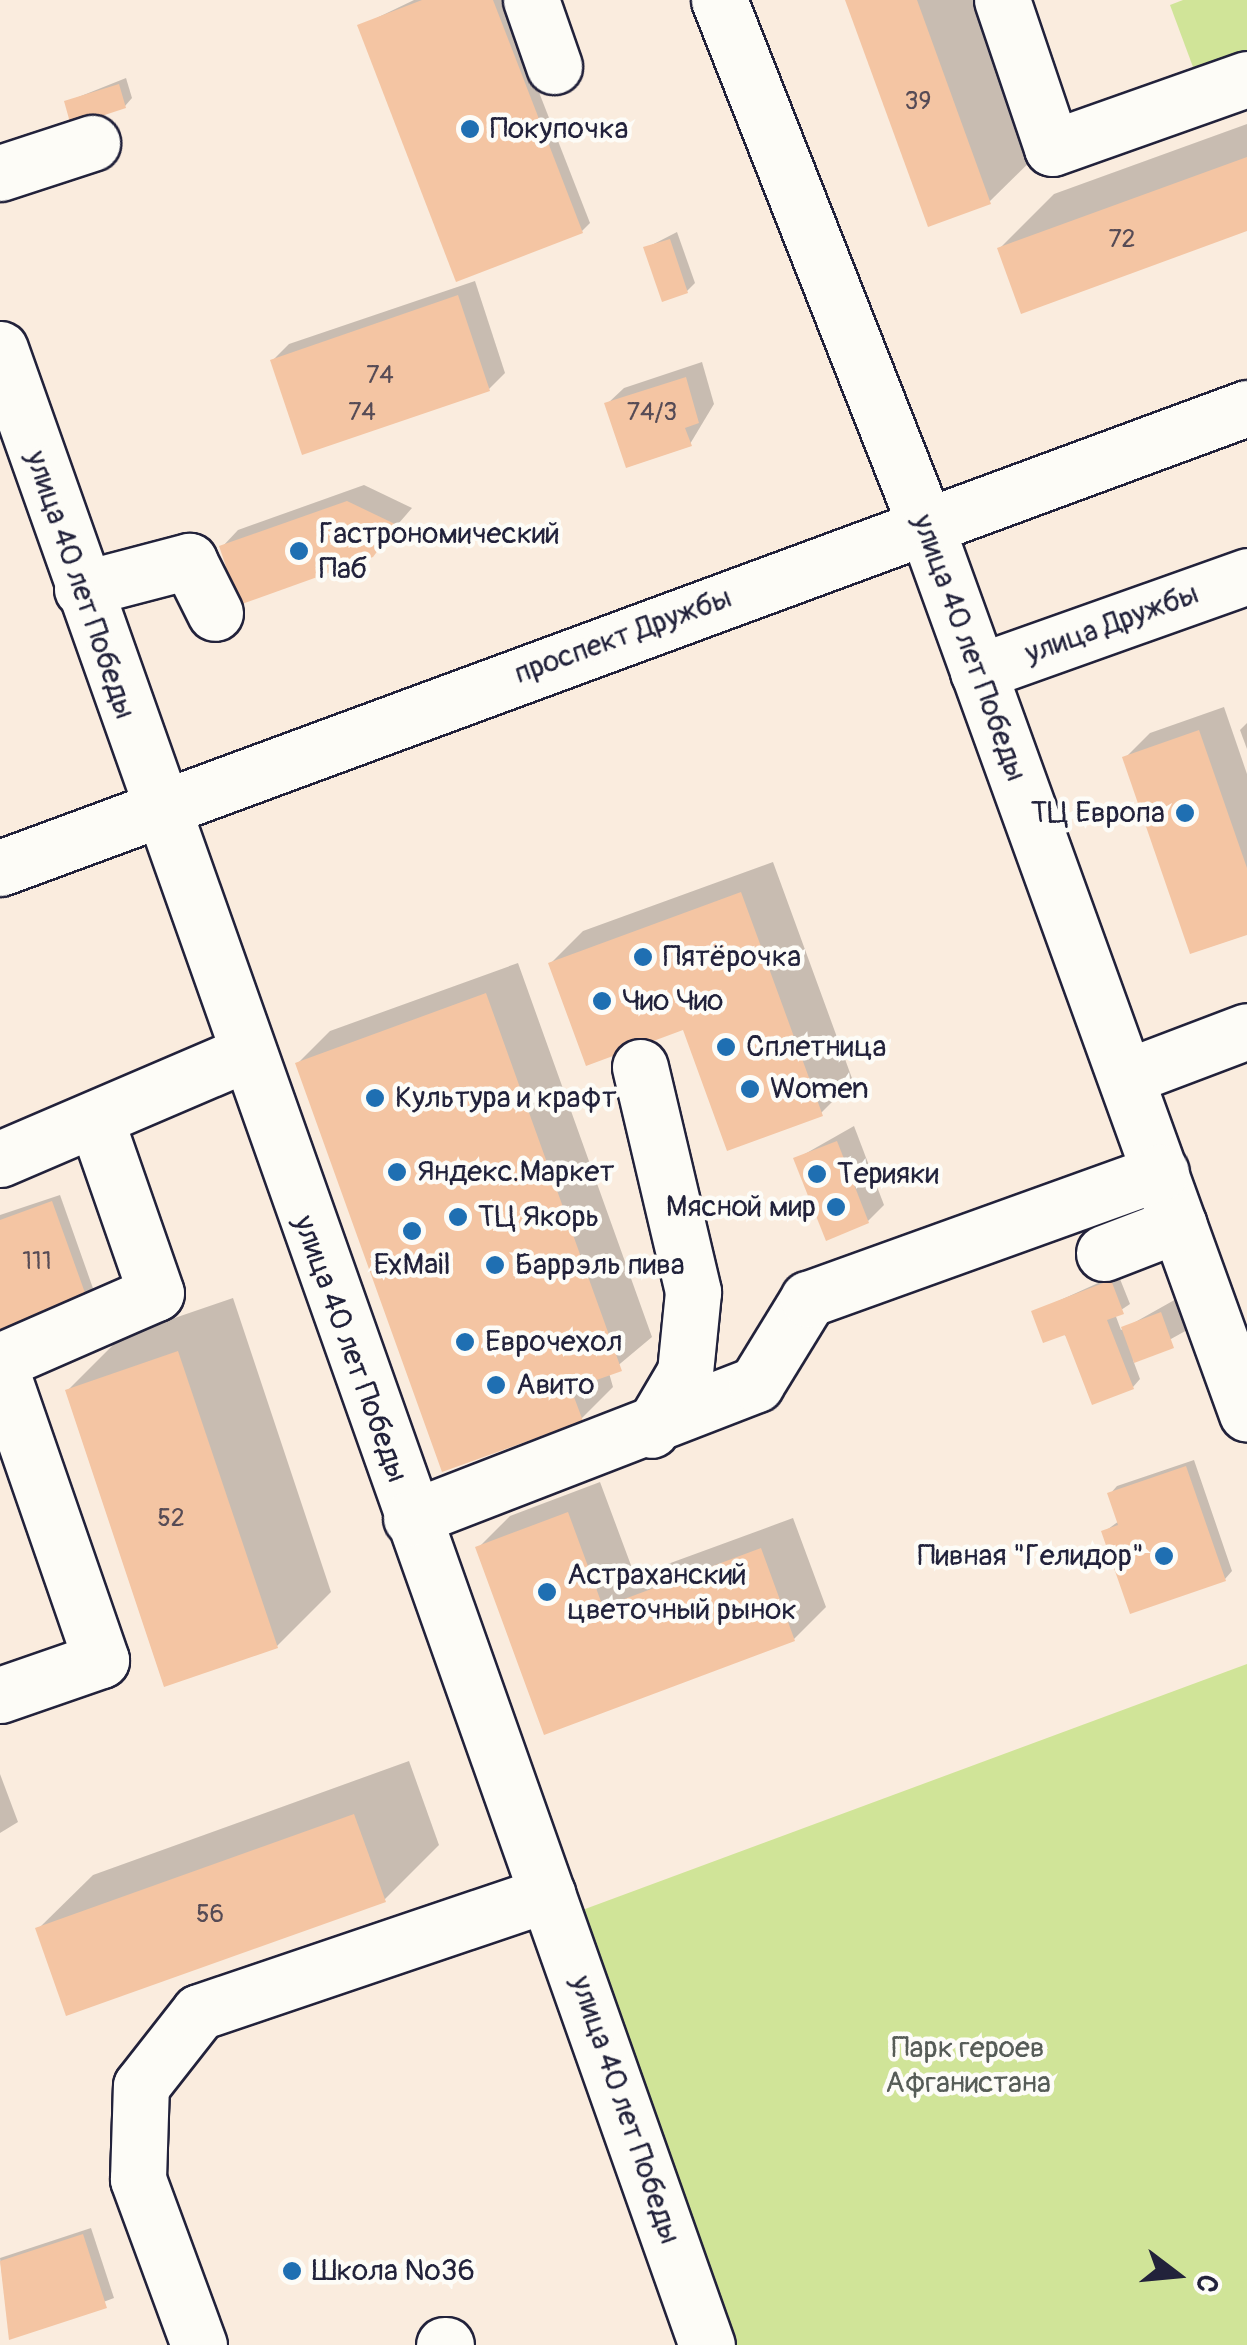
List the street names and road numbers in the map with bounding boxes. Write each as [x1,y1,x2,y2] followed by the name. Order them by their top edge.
[17,446,143,724] street label: улица 40 лет Победы
[904,510,1034,786] street label: улица 40 лет Победы
[1020,576,1204,672] street label: улица Дружбы
[509,580,737,692] street label: проспект Дружбы
[285,1211,415,1487] street label: улица 40 лет Победы
[562,1971,688,2249] street label: улица 40 лет Победы

